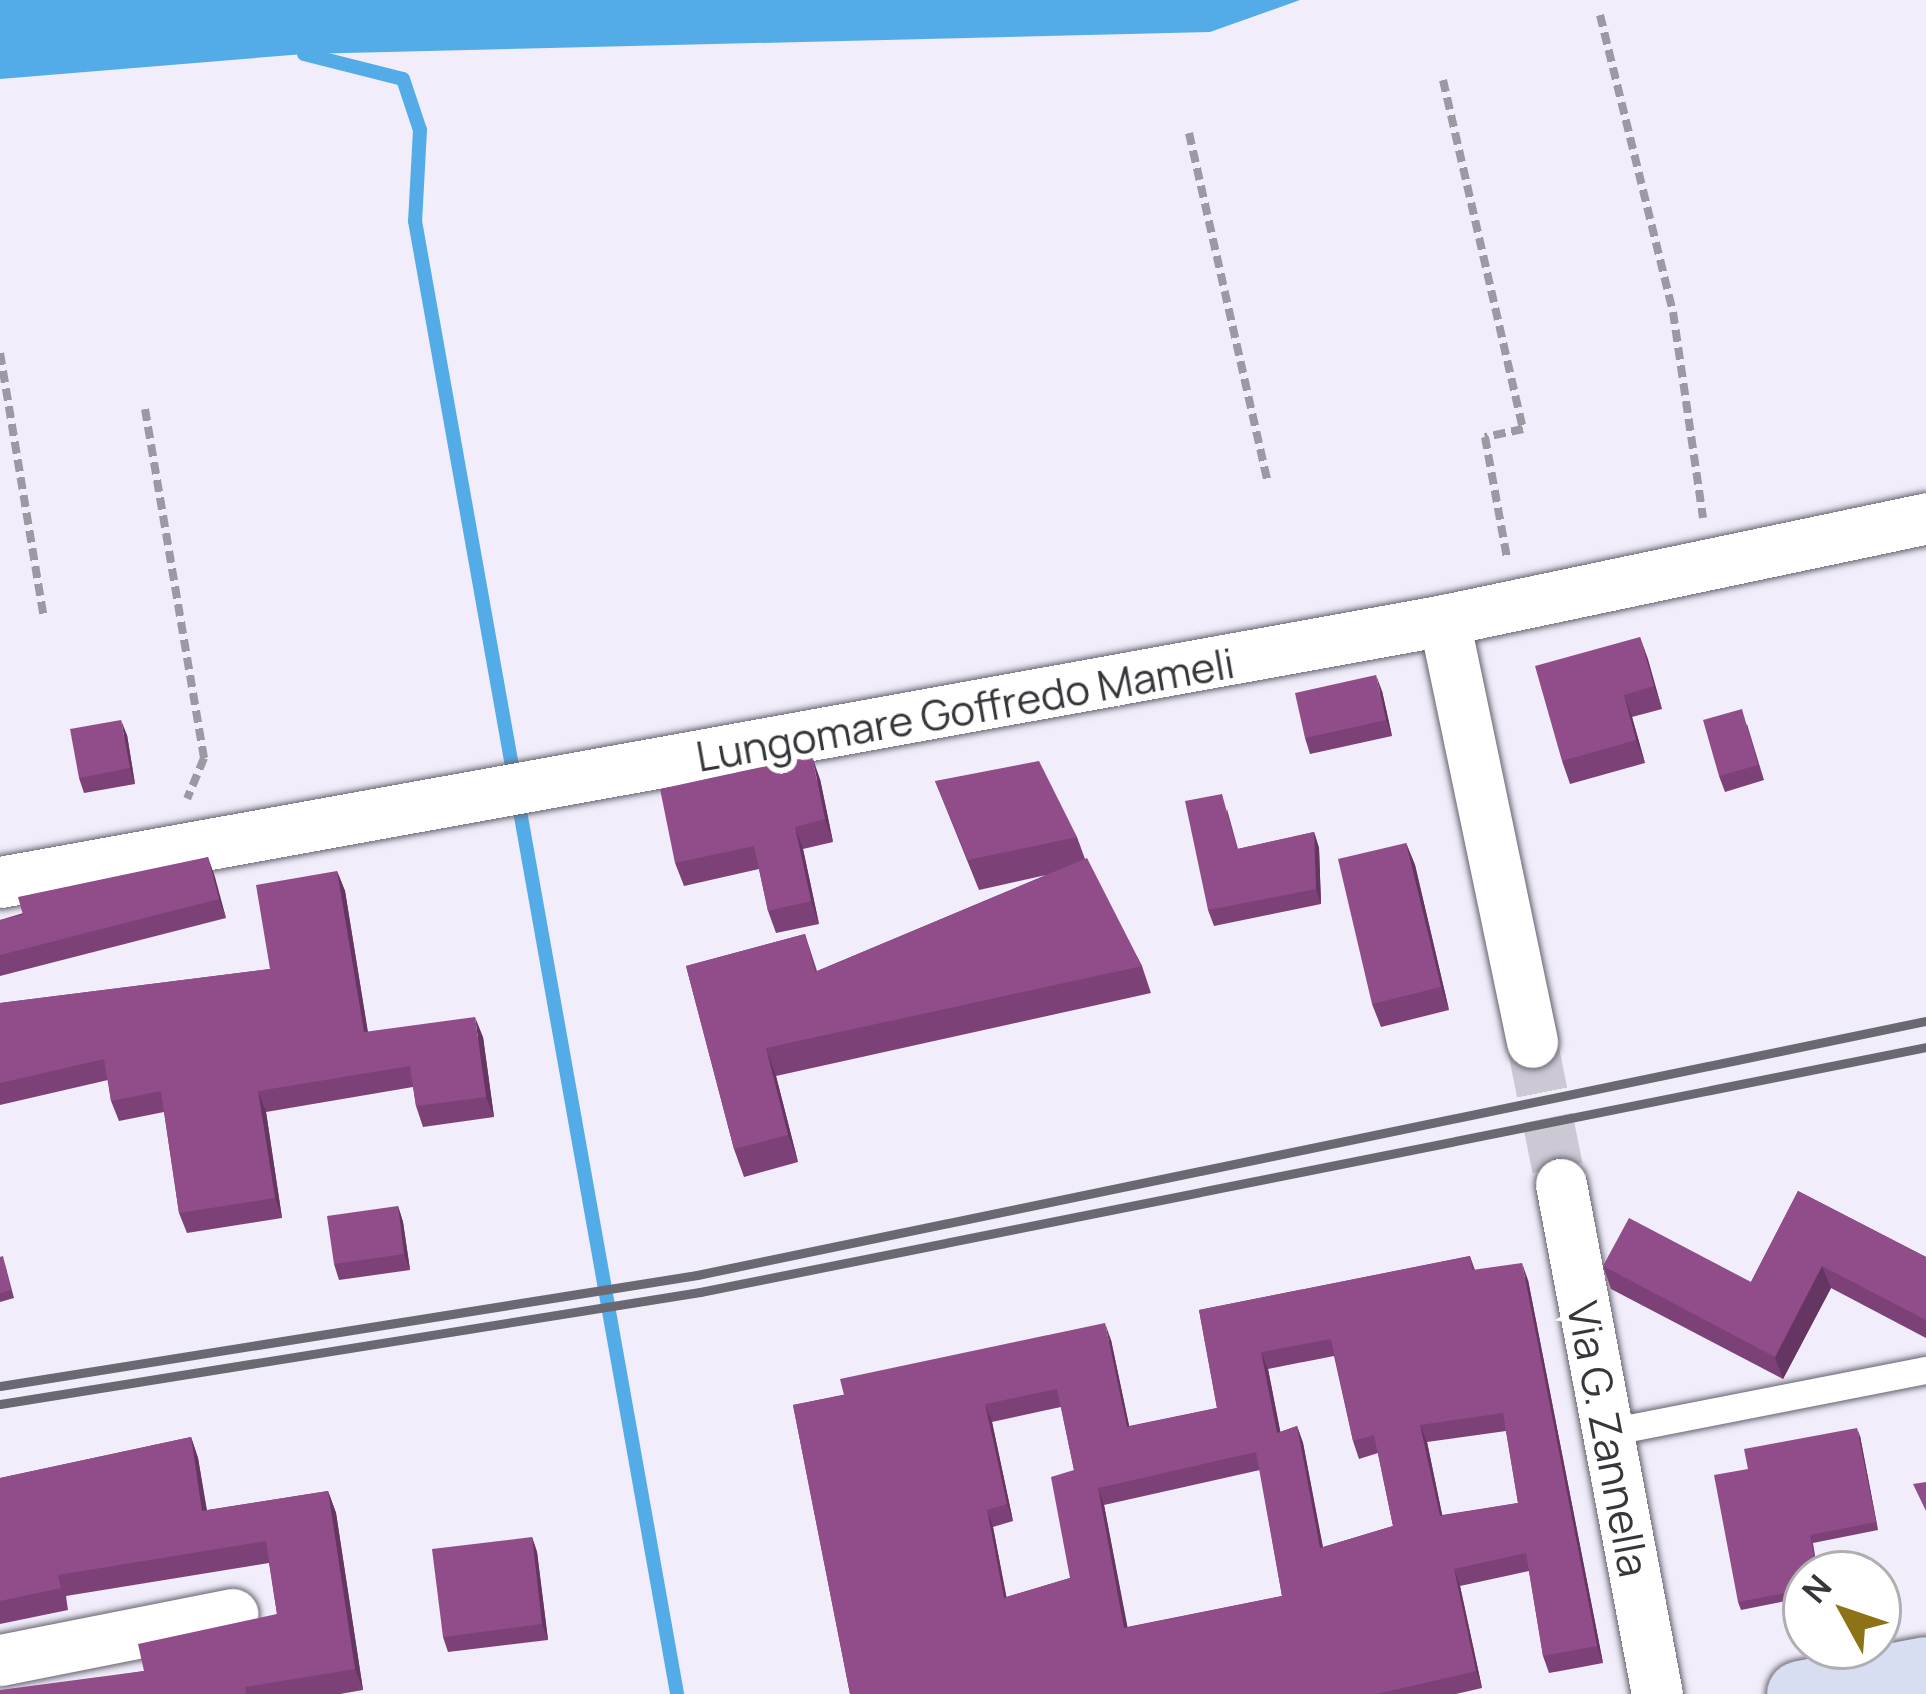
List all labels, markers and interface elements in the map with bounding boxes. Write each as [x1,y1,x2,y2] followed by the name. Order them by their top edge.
[692,637,1238,781] street label: Lungomare Goffredo Mameli
[1558,1297,1660,1581] street label: Via G. Zannella
[1782,1550,1902,1670] north arrow
[1791,1565,1841,1612] text: N

